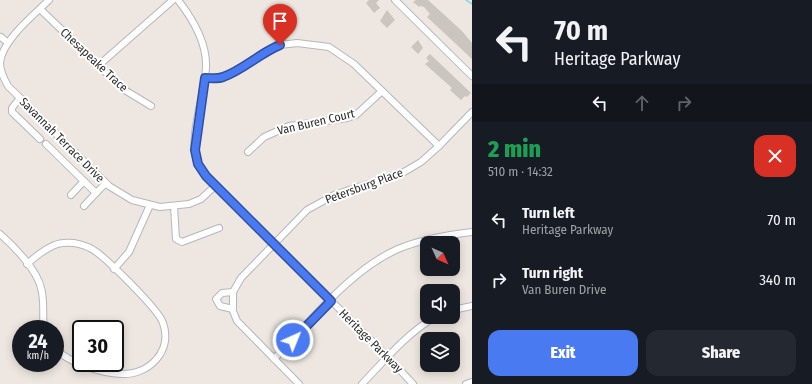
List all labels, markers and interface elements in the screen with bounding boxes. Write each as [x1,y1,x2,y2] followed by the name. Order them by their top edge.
[263,4,297,45] pin
[269,10,291,32] icon: arrive
[554,14,608,47] text: 70 m
[488,16,540,68] icon: left
[57,25,131,95] street label: Chesapeake Trace
[554,48,680,70] text: Heritage Parkway
[589,92,611,114] icon: left
[631,92,653,114] icon: ahead
[673,92,695,114] icon: right
[17,95,107,185] street label: Savannah Terrace Drive
[276,106,356,138] street label: Van Buren Court
[488,135,541,163] text: 2 min
[754,135,796,177] button: close
[488,164,553,179] text: 510 m · 14:32
[323,165,405,207] street label: Petersburg Place
[522,204,575,222] text: Turn left
[488,209,510,231] icon: left
[767,211,796,229] text: 70 m
[522,222,613,237] text: Heritage Parkway
[420,236,460,276] north arrow
[420,236,460,372] map controls
[522,264,583,282] text: Turn right
[488,269,510,291] icon: right
[759,271,796,289] text: 340 m
[522,282,606,297] text: Van Buren Drive
[420,284,460,324] button: sound
[336,306,406,376] street label: Heritage Parkway
[272,319,314,361] position arrow
[72,320,124,372] speed limit sign: 30
[28,329,48,353] text: 24
[488,330,638,376] button: Exit
[646,330,796,376] button: Share
[420,332,460,372] button: layers
[27,350,49,362] text: km/h

